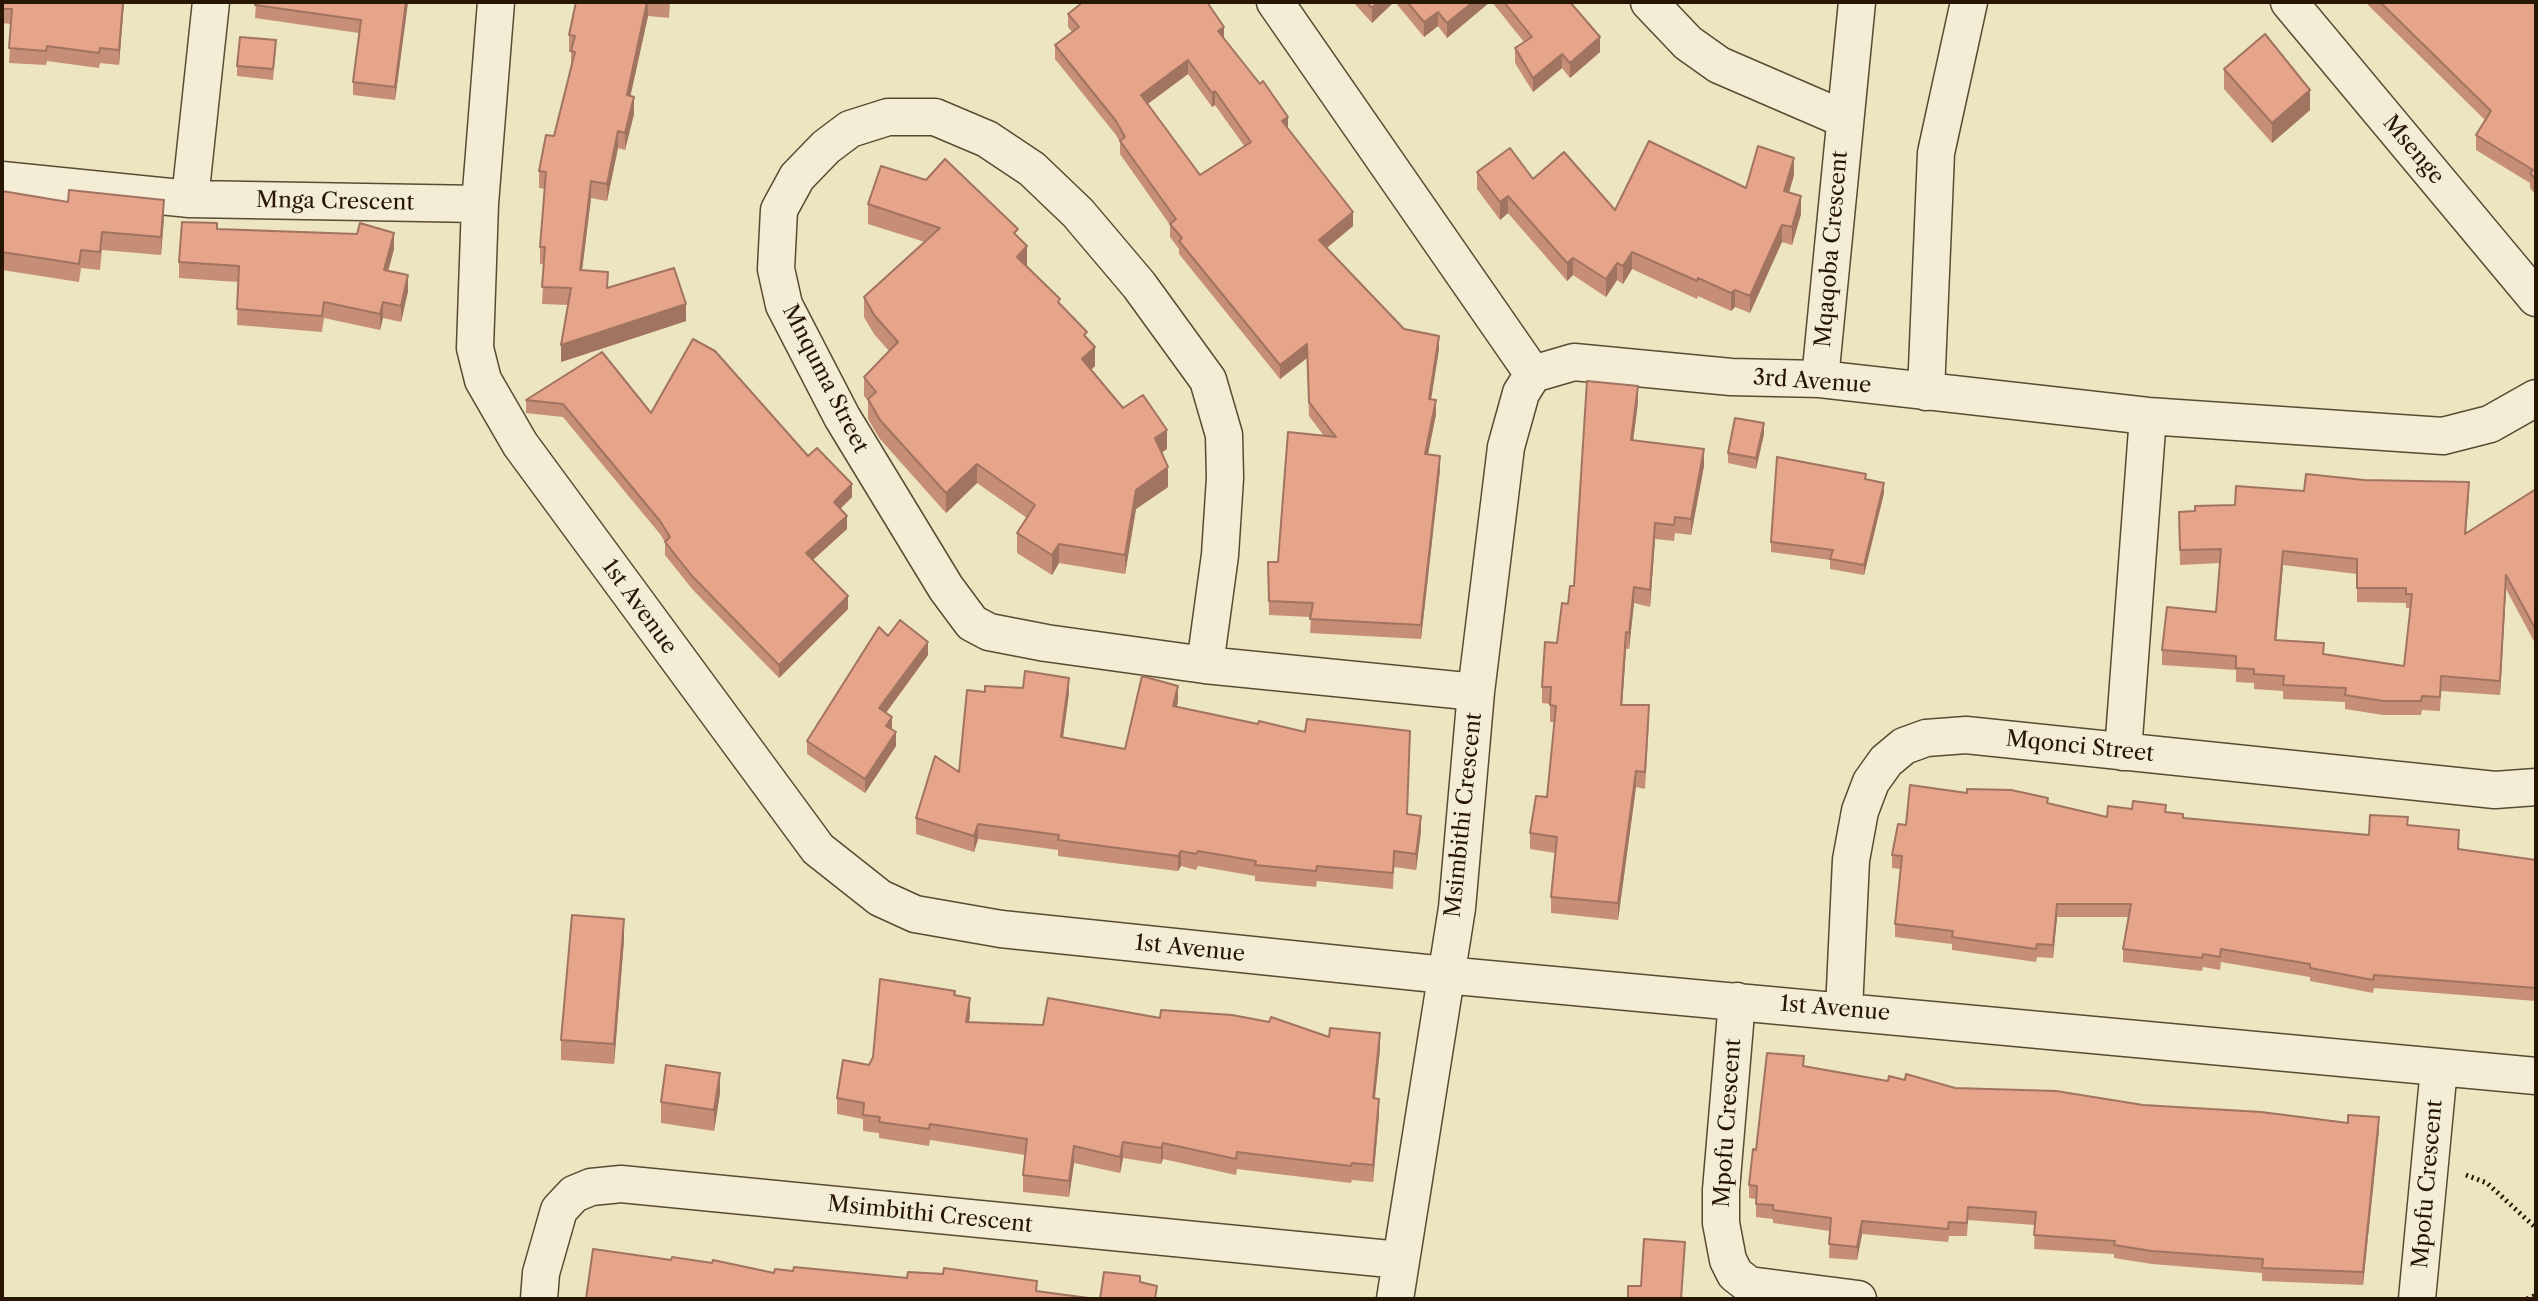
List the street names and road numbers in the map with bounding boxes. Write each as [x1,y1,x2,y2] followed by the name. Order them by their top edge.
[2377,110,2449,190] street label: Msenge
[1810,150,1854,348] street label: Mqaqoba Crescent
[256,187,414,217] street label: Mnga Crescent
[776,300,874,458] street label: Mnquma Street
[1752,365,1872,399] street label: 3rd Avenue
[596,555,682,659] street label: 1st Avenue
[1440,711,1488,919] street label: Msimbithi Crescent
[2005,726,2155,768] street label: Mqonci Street
[1134,930,1246,968] street label: 1st Avenue
[1779,991,1891,1027] street label: 1st Avenue
[1709,1038,1747,1208] street label: Mpofu Crescent
[2407,1098,2449,1270] street label: Mpofu Crescent
[826,1191,1034,1239] street label: Msimbithi Crescent

